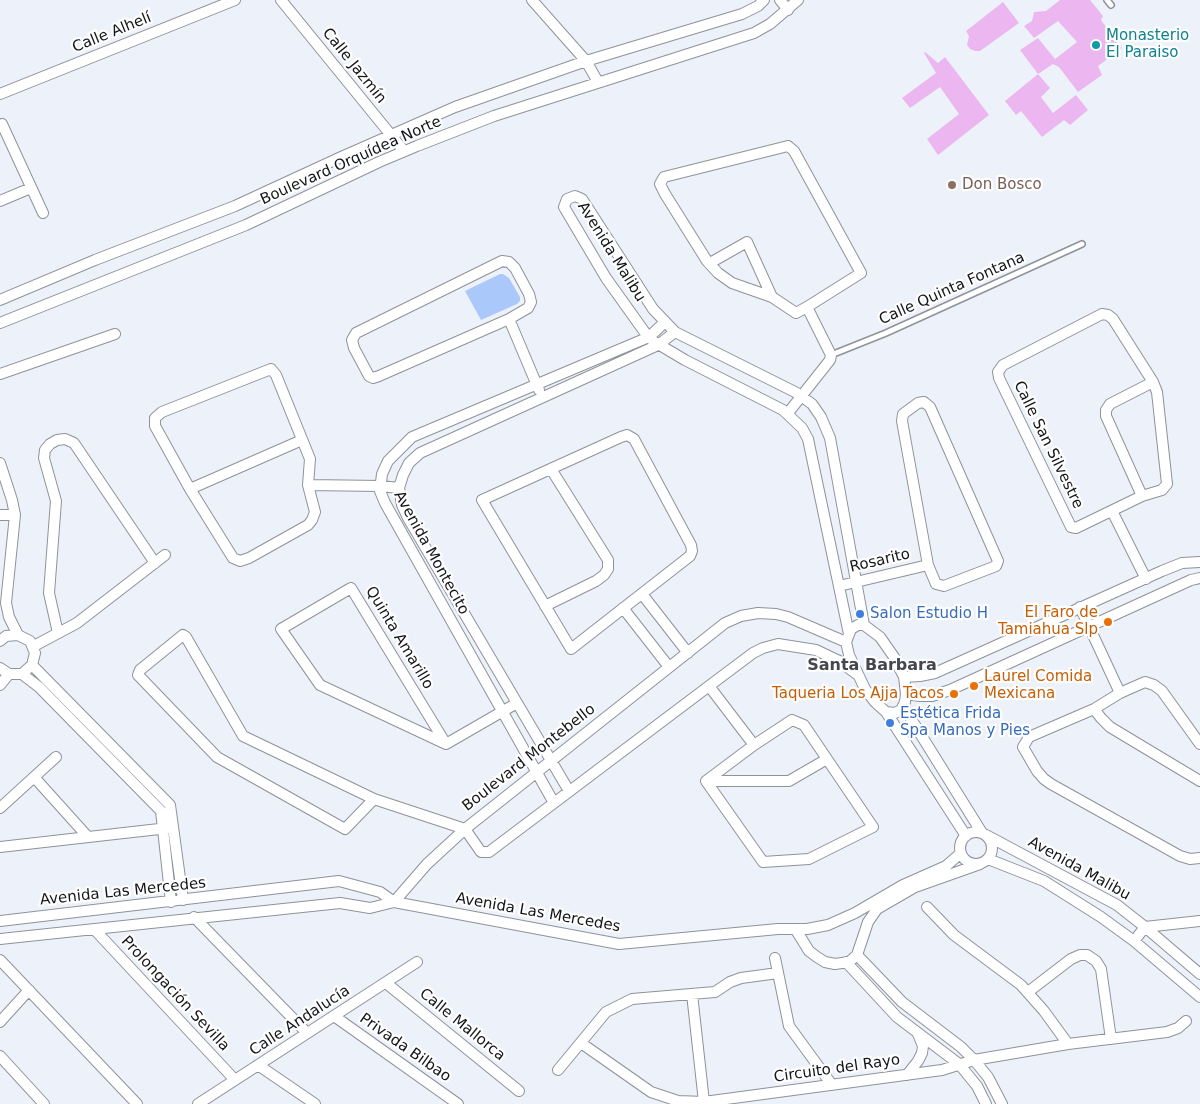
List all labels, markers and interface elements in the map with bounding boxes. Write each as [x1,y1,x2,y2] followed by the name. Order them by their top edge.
[70,9,154,57] street label: Calle Alhelí
[318,25,390,107] street label: Calle Jazmín
[1106,27,1189,62] place label: Monasterio El Paraiso
[1090,39,1102,51] marker: Monasterio El Paraiso
[258,113,444,209] street label: Boulevard Orquídea Norte
[962,176,1042,194] place label: Don Bosco
[946,179,958,191] marker: Don Bosco
[573,199,649,305] street label: Avenida Malibu
[876,249,1028,329] street label: Calle Quinta Fontana
[1009,378,1087,512] street label: Calle San Silvestre
[389,488,473,618] street label: Avenida Montecito
[848,545,912,577] street label: Rosarito
[361,583,437,693] street label: Quinta Amarillo
[998,604,1098,639] place label: El Faro de Tamiahua Slp
[870,605,988,623] place label: Salon Estudio H
[854,608,866,620] marker: Salon Estudio H
[1102,616,1114,628] marker: El Faro de Tamiahua Slp
[807,656,937,676] district label: Santa Barbara
[984,668,1092,703] place label: Laurel Comida Mexicana
[968,680,980,692] marker: Laurel Comida Mexicana
[772,685,944,703] place label: Taqueria Los Ajja Tacos
[948,688,960,700] marker: Taqueria Los Ajja Tacos
[459,701,599,815] street label: Boulevard Montebello
[900,705,1030,740] place label: Estética Frida Spa Manos y Pies
[884,717,896,729] marker: Estética Frida Spa Manos y Pies
[1025,833,1133,905] street label: Avenida Malibu
[39,874,207,910] street label: Avenida Las Mercedes
[454,890,622,936] street label: Avenida Las Mercedes
[117,933,233,1055] street label: Prolongación Sevilla
[247,982,353,1060] street label: Calle Andalucía
[416,985,508,1065] street label: Calle Mallorca
[356,1010,454,1086] street label: Privada Bilbao
[773,1051,901,1087] street label: Circuito del Rayo

